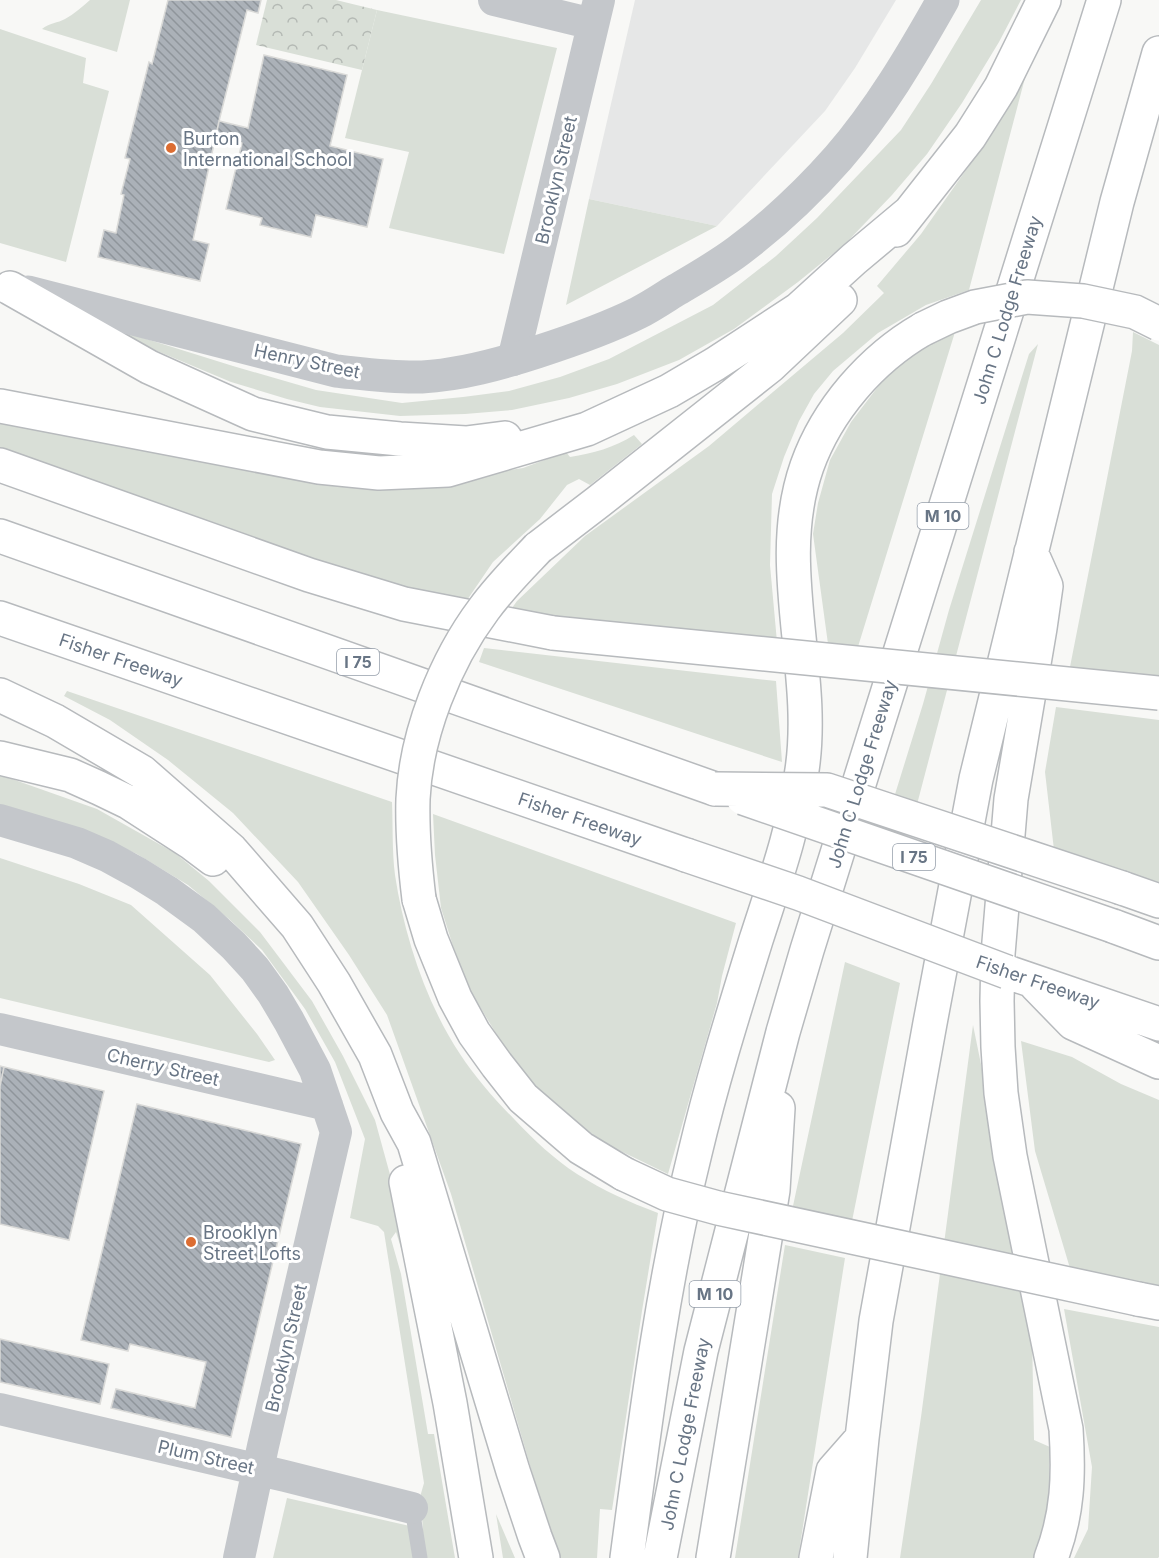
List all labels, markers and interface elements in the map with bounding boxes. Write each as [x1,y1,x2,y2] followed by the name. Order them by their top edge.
[531,114,581,246] street label: Brooklyn Street
[183,128,352,170] place label: Burton International School
[164,141,178,155] marker: Burton International School
[968,213,1046,407] street label: John C Lodge Freeway
[252,340,362,382] street label: Henry Street
[918,503,968,529] road number: M 10
[56,629,186,691] street label: Fisher Freeway
[337,649,379,675] road number: I 75
[823,677,901,871] street label: John C Lodge Freeway
[515,788,645,850] street label: Fisher Freeway
[893,844,935,870] road number: I 75
[973,951,1103,1013] street label: Fisher Freeway
[105,1044,221,1090] street label: Cherry Street
[203,1222,301,1264] place label: Brooklyn Street Lofts
[184,1235,198,1249] marker: Brooklyn Street Lofts
[690,1281,740,1307] road number: M 10
[261,1282,311,1414] street label: Brooklyn Street
[656,1336,714,1532] street label: John C Lodge Freeway
[156,1436,256,1478] street label: Plum Street

